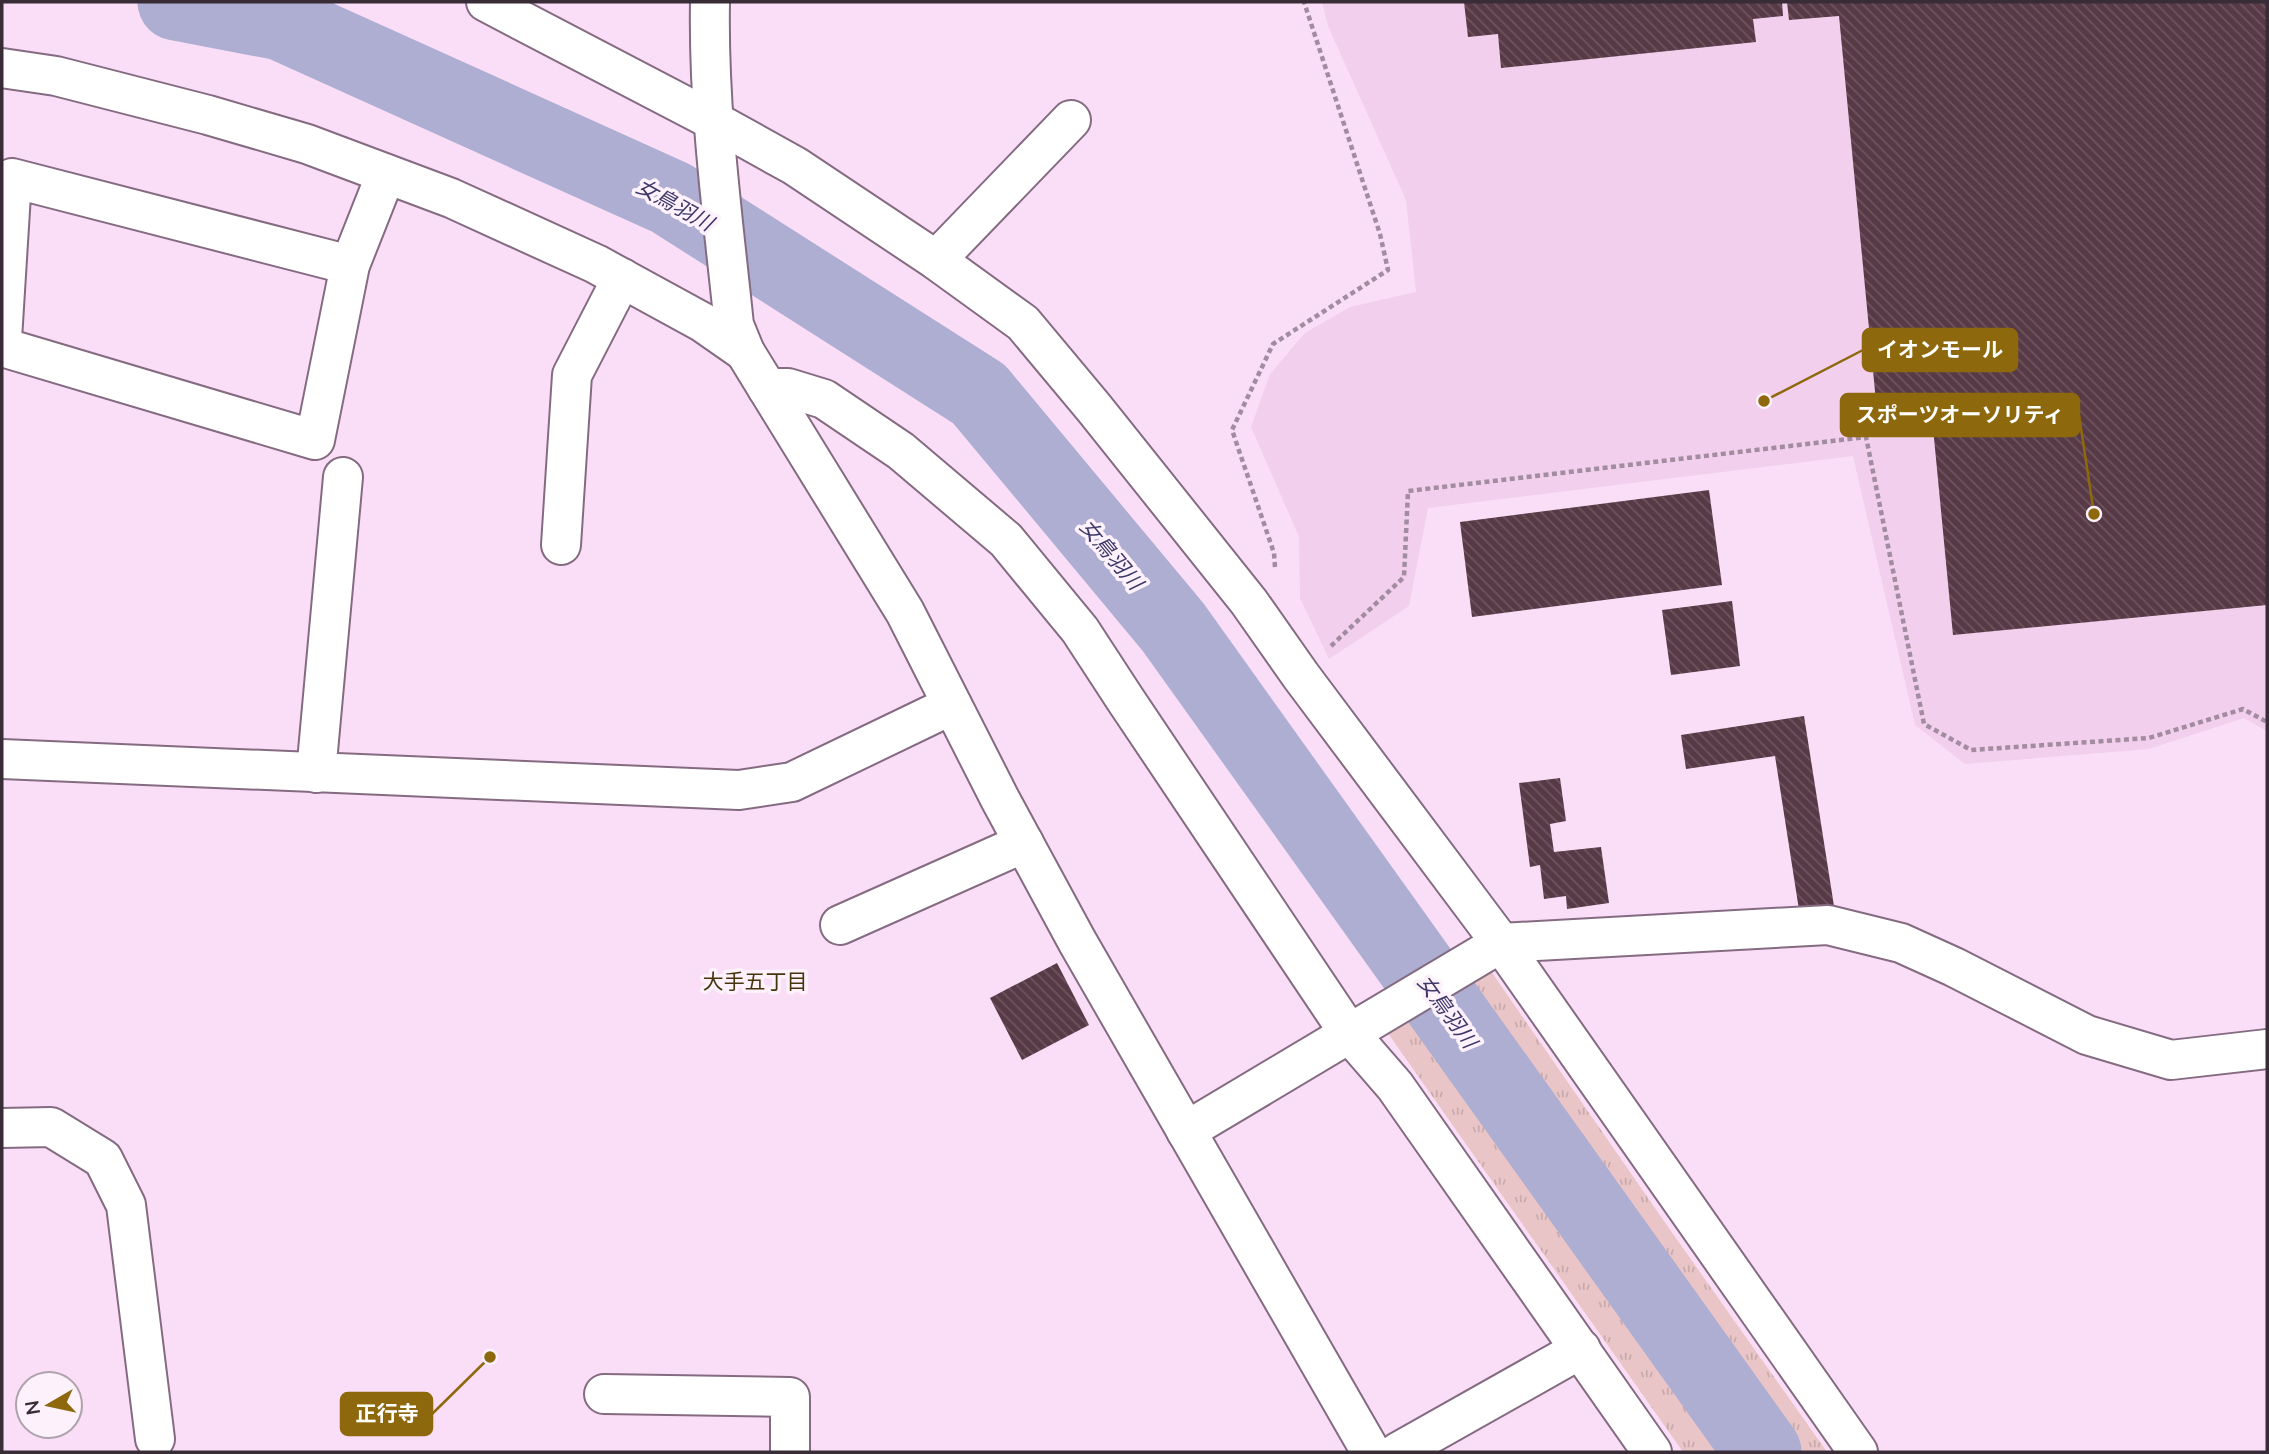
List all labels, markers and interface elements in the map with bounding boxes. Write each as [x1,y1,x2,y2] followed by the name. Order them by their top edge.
[632,172,720,237] water label: 女鳥羽川
[1863,329,2017,371] callout: イオンモール
[1877,336,2003,362] text: イオンモール
[1841,394,2079,436] callout: スポーツオーソリティ
[1856,401,2064,427] text: スポーツオーソリティ
[1075,513,1150,596] water label: 女鳥羽川
[703,968,808,994] district label: 大手五丁目
[1413,969,1484,1054] water label: 女鳥羽川
[14,1370,84,1440] north arrow
[341,1393,432,1435] callout: 正行寺
[19,1399,45,1417] text: N
[356,1400,419,1426] text: 正行寺

